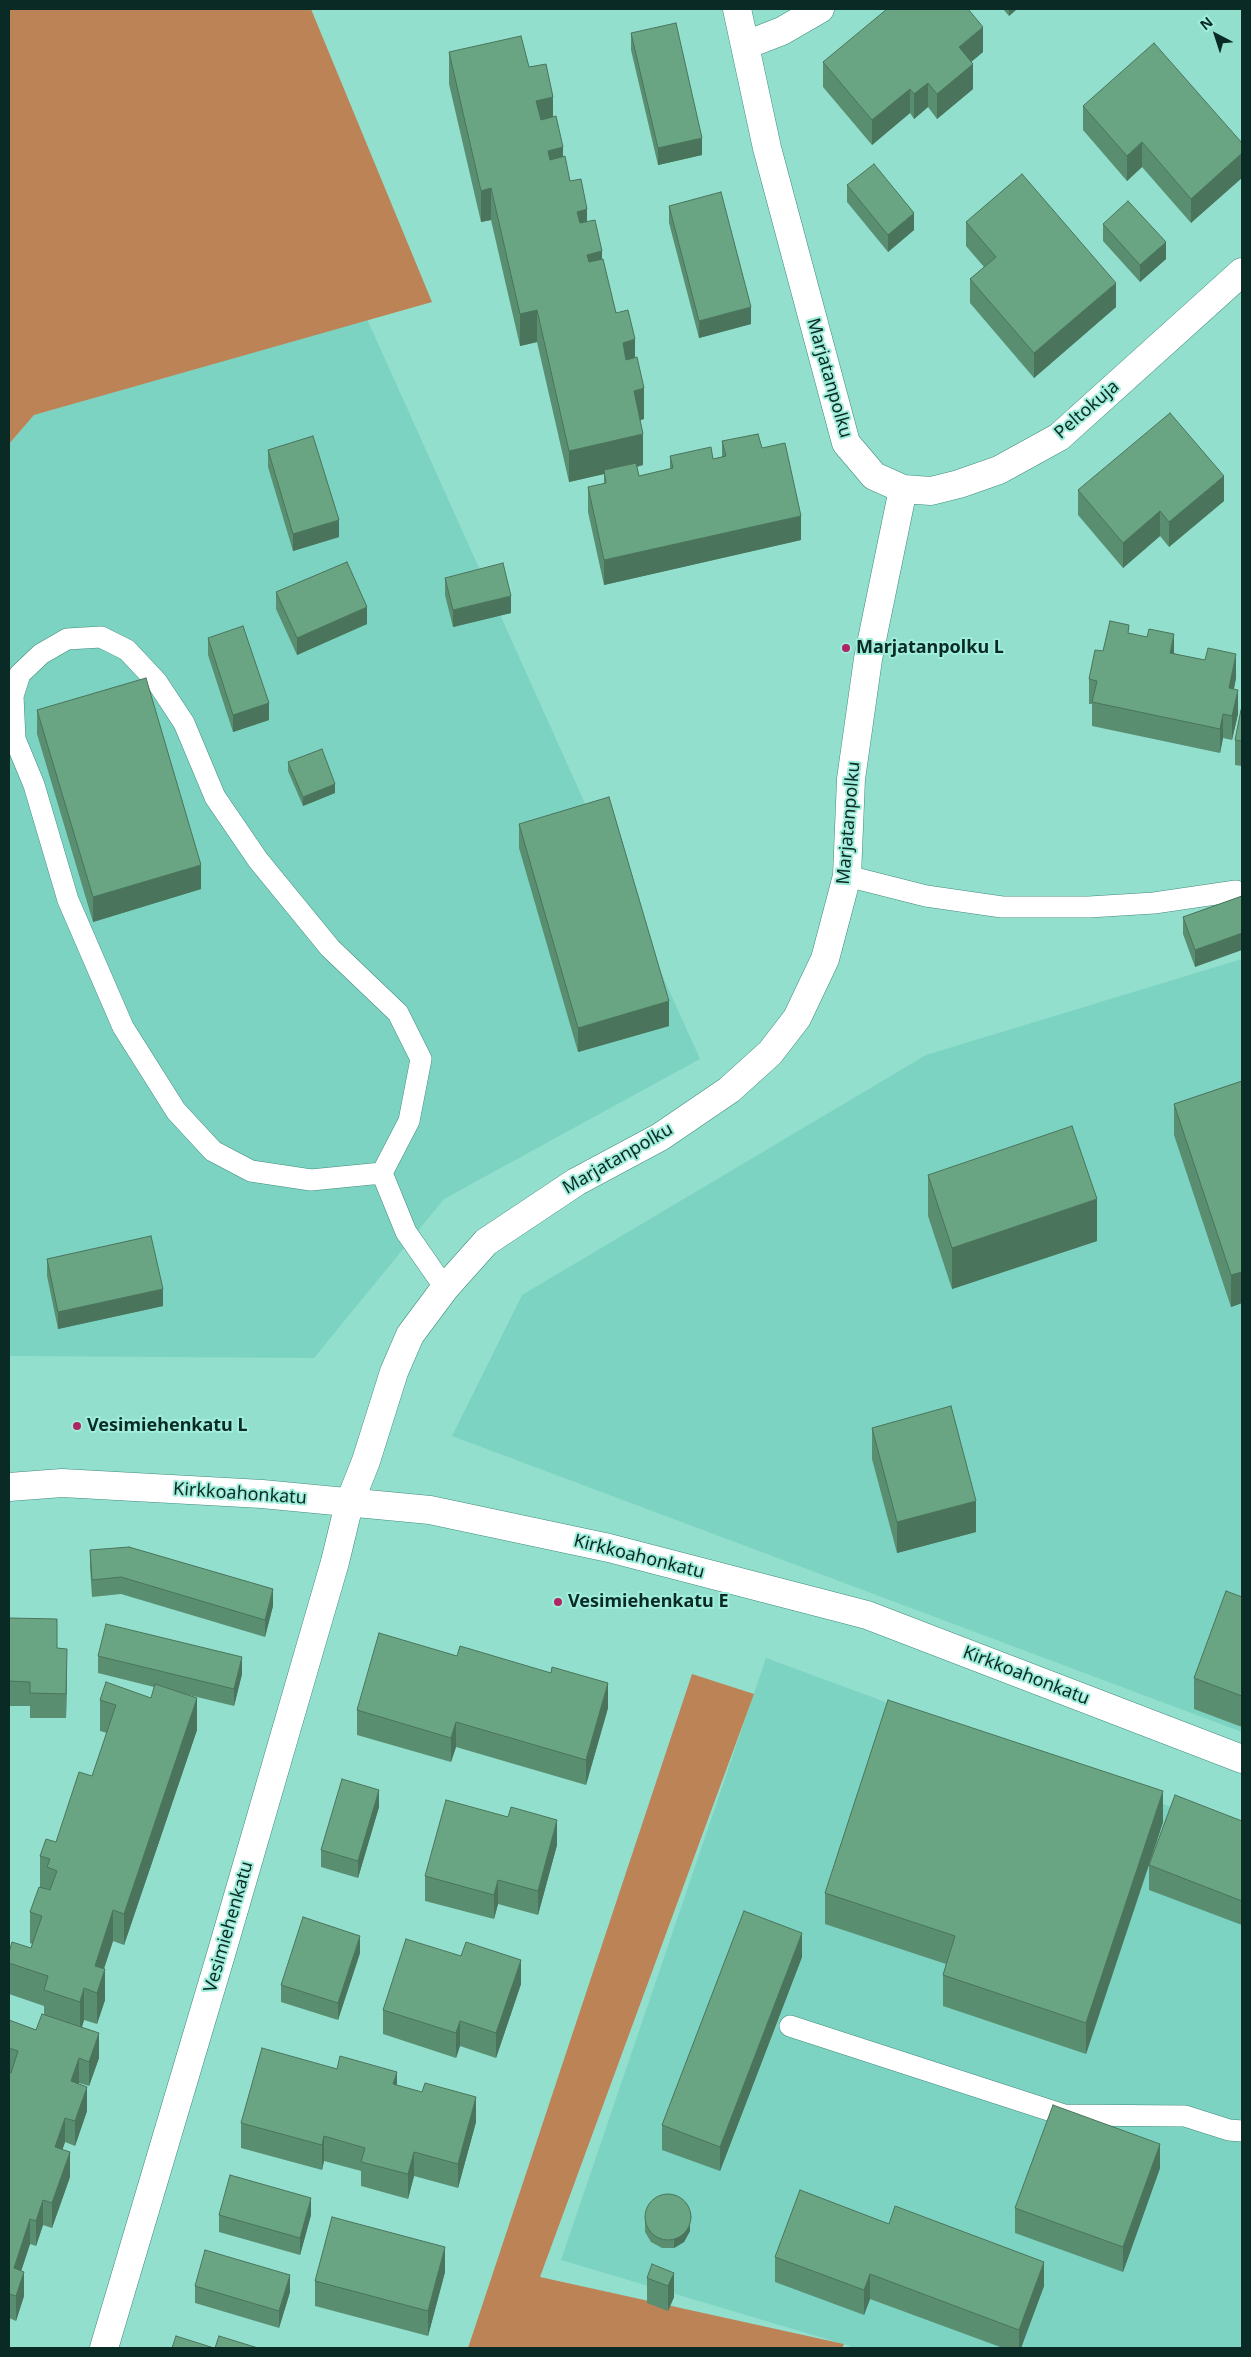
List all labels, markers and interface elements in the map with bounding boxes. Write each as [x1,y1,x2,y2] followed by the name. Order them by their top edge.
[1191,10,1241,60] north arrow
[1196,12,1217,34] text: N
[802,316,856,440] street label: Marjatanpolku
[1050,376,1124,444] street label: Peltokuja
[856,637,1004,659] place label: Marjatanpolku L
[840,642,852,654] marker: Marjatanpolku L
[833,760,865,886] street label: Marjatanpolku
[559,1119,677,1199] street label: Marjatanpolku
[87,1415,248,1437] place label: Vesimiehenkatu L
[71,1420,83,1432] marker: Vesimiehenkatu L
[172,1479,308,1509] street label: Kirkkoahonkatu
[571,1530,707,1584] street label: Kirkkoahonkatu
[568,1591,729,1613] place label: Vesimiehenkatu E
[552,1596,564,1608] marker: Vesimiehenkatu E
[960,1642,1092,1710] street label: Kirkkoahonkatu
[200,1859,258,1995] street label: Vesimiehenkatu

